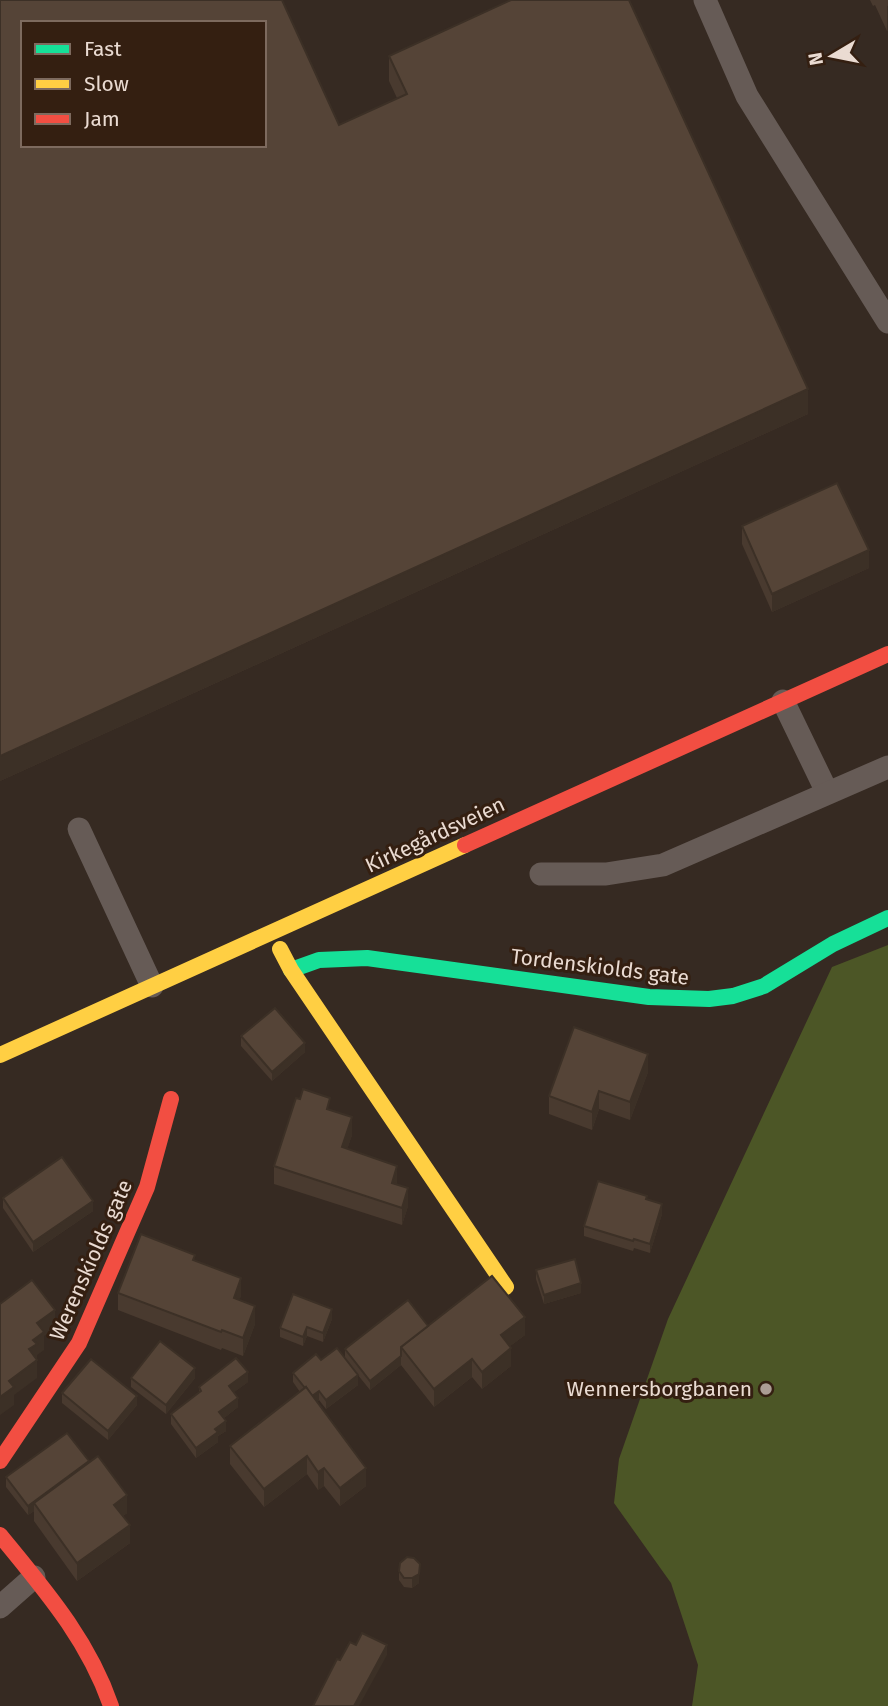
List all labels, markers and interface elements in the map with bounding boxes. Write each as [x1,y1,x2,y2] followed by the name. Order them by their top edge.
[21,21,266,147] legend
[797,21,867,91] north arrow
[84,36,122,62] text: Fast
[803,51,828,67] text: N
[84,71,129,97] text: Slow
[84,106,120,132] text: Jam
[361,791,509,879] street label: Kirkegårdsveien
[510,943,690,991] street label: Tordenskiolds gate
[44,1176,138,1344] street label: Werenskiolds gate
[567,1376,752,1402] place label: Wennersborgbanen
[758,1381,774,1397] marker: Wennersborgbanen

